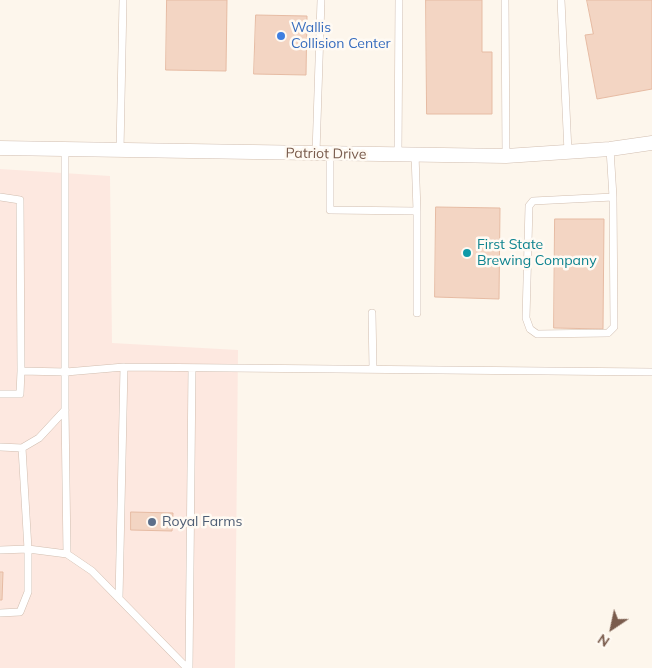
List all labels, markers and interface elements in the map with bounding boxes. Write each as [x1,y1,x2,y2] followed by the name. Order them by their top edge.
[291,20,391,52] place label: Wallis Collision Center
[275,30,287,42] marker: Wallis Collision Center
[285,145,367,163] street label: Patriot Drive
[477,237,597,270] place label: First State Brewing Company
[461,247,473,259] marker: First State Brewing Company
[162,514,242,530] place label: Royal Farms
[146,516,158,528] marker: Royal Farms
[587,603,637,653] north arrow
[594,630,613,651] text: N

